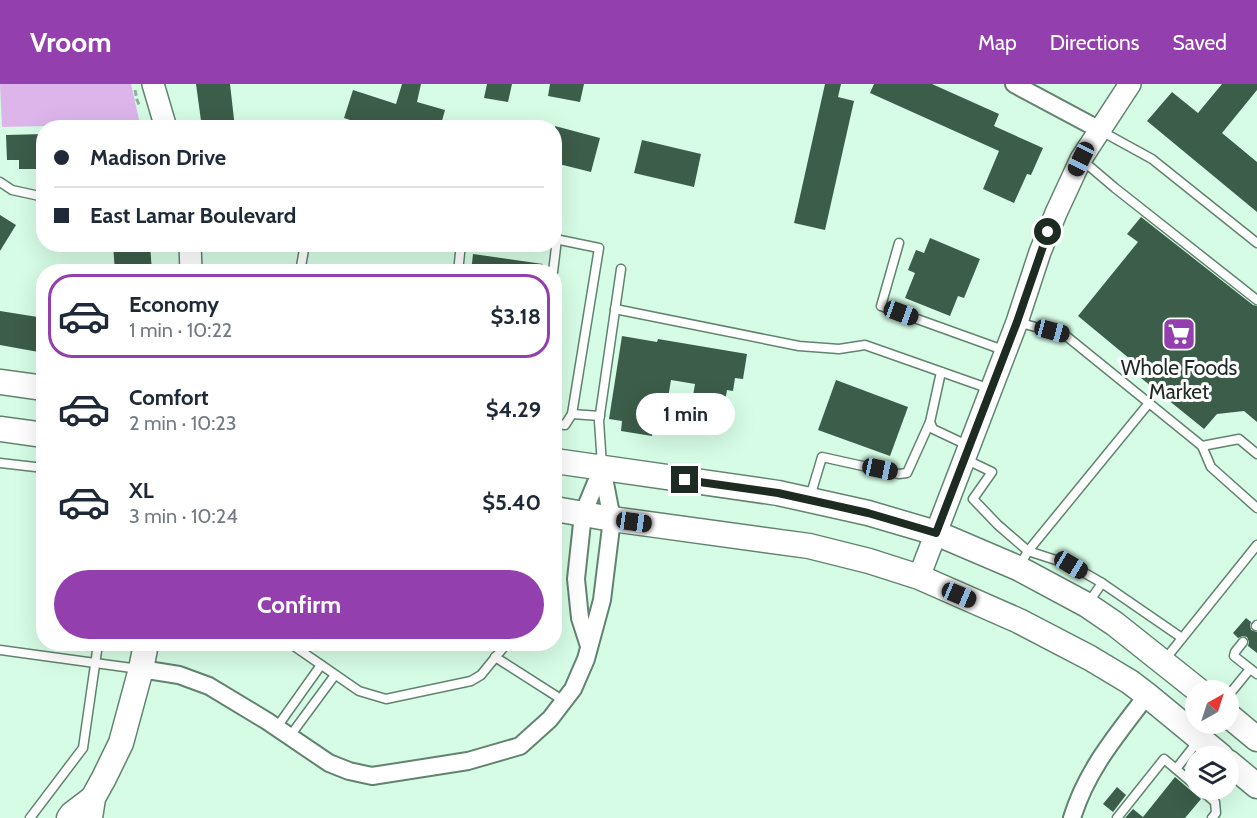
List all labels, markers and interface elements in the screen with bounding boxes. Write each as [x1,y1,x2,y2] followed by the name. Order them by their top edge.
[30,25,112,59] text: Vroom
[978,30,1017,55] text: Map
[1050,30,1139,55] text: Directions
[1172,30,1227,55] text: Saved
[1065,139,1097,179] car
[90,144,226,171] text: Madison Drive
[90,202,296,229] text: East Lamar Boulevard
[1034,218,1061,245] route start
[57,289,111,343] icon: car
[129,291,219,318] text: Economy
[881,298,921,328] car
[490,303,541,330] text: $3.18
[1161,316,1197,352] supermarket icon: Whole Foods Market
[129,318,232,342] text: 1 min · 10:22
[1032,318,1072,344] car
[1121,355,1238,404] place label: Whole Foods Market
[57,382,111,436] icon: car
[129,384,208,411] text: Comfort
[636,393,734,435] callout: 1 min
[486,396,541,423] text: $4.29
[663,402,708,426] text: 1 min
[129,411,237,435] text: 2 min · 10:23
[861,456,899,482] car
[671,466,698,493] route end
[57,475,111,529] icon: car
[129,477,154,504] text: XL
[482,489,541,516] text: $5.40
[129,504,238,528] text: 3 min · 10:24
[615,511,653,533] car
[1051,548,1091,582] car
[54,570,544,639] button: Confirm
[939,580,979,610] car
[1185,680,1239,734] north arrow
[1185,680,1239,800] map controls
[1185,746,1239,800] button: layers

